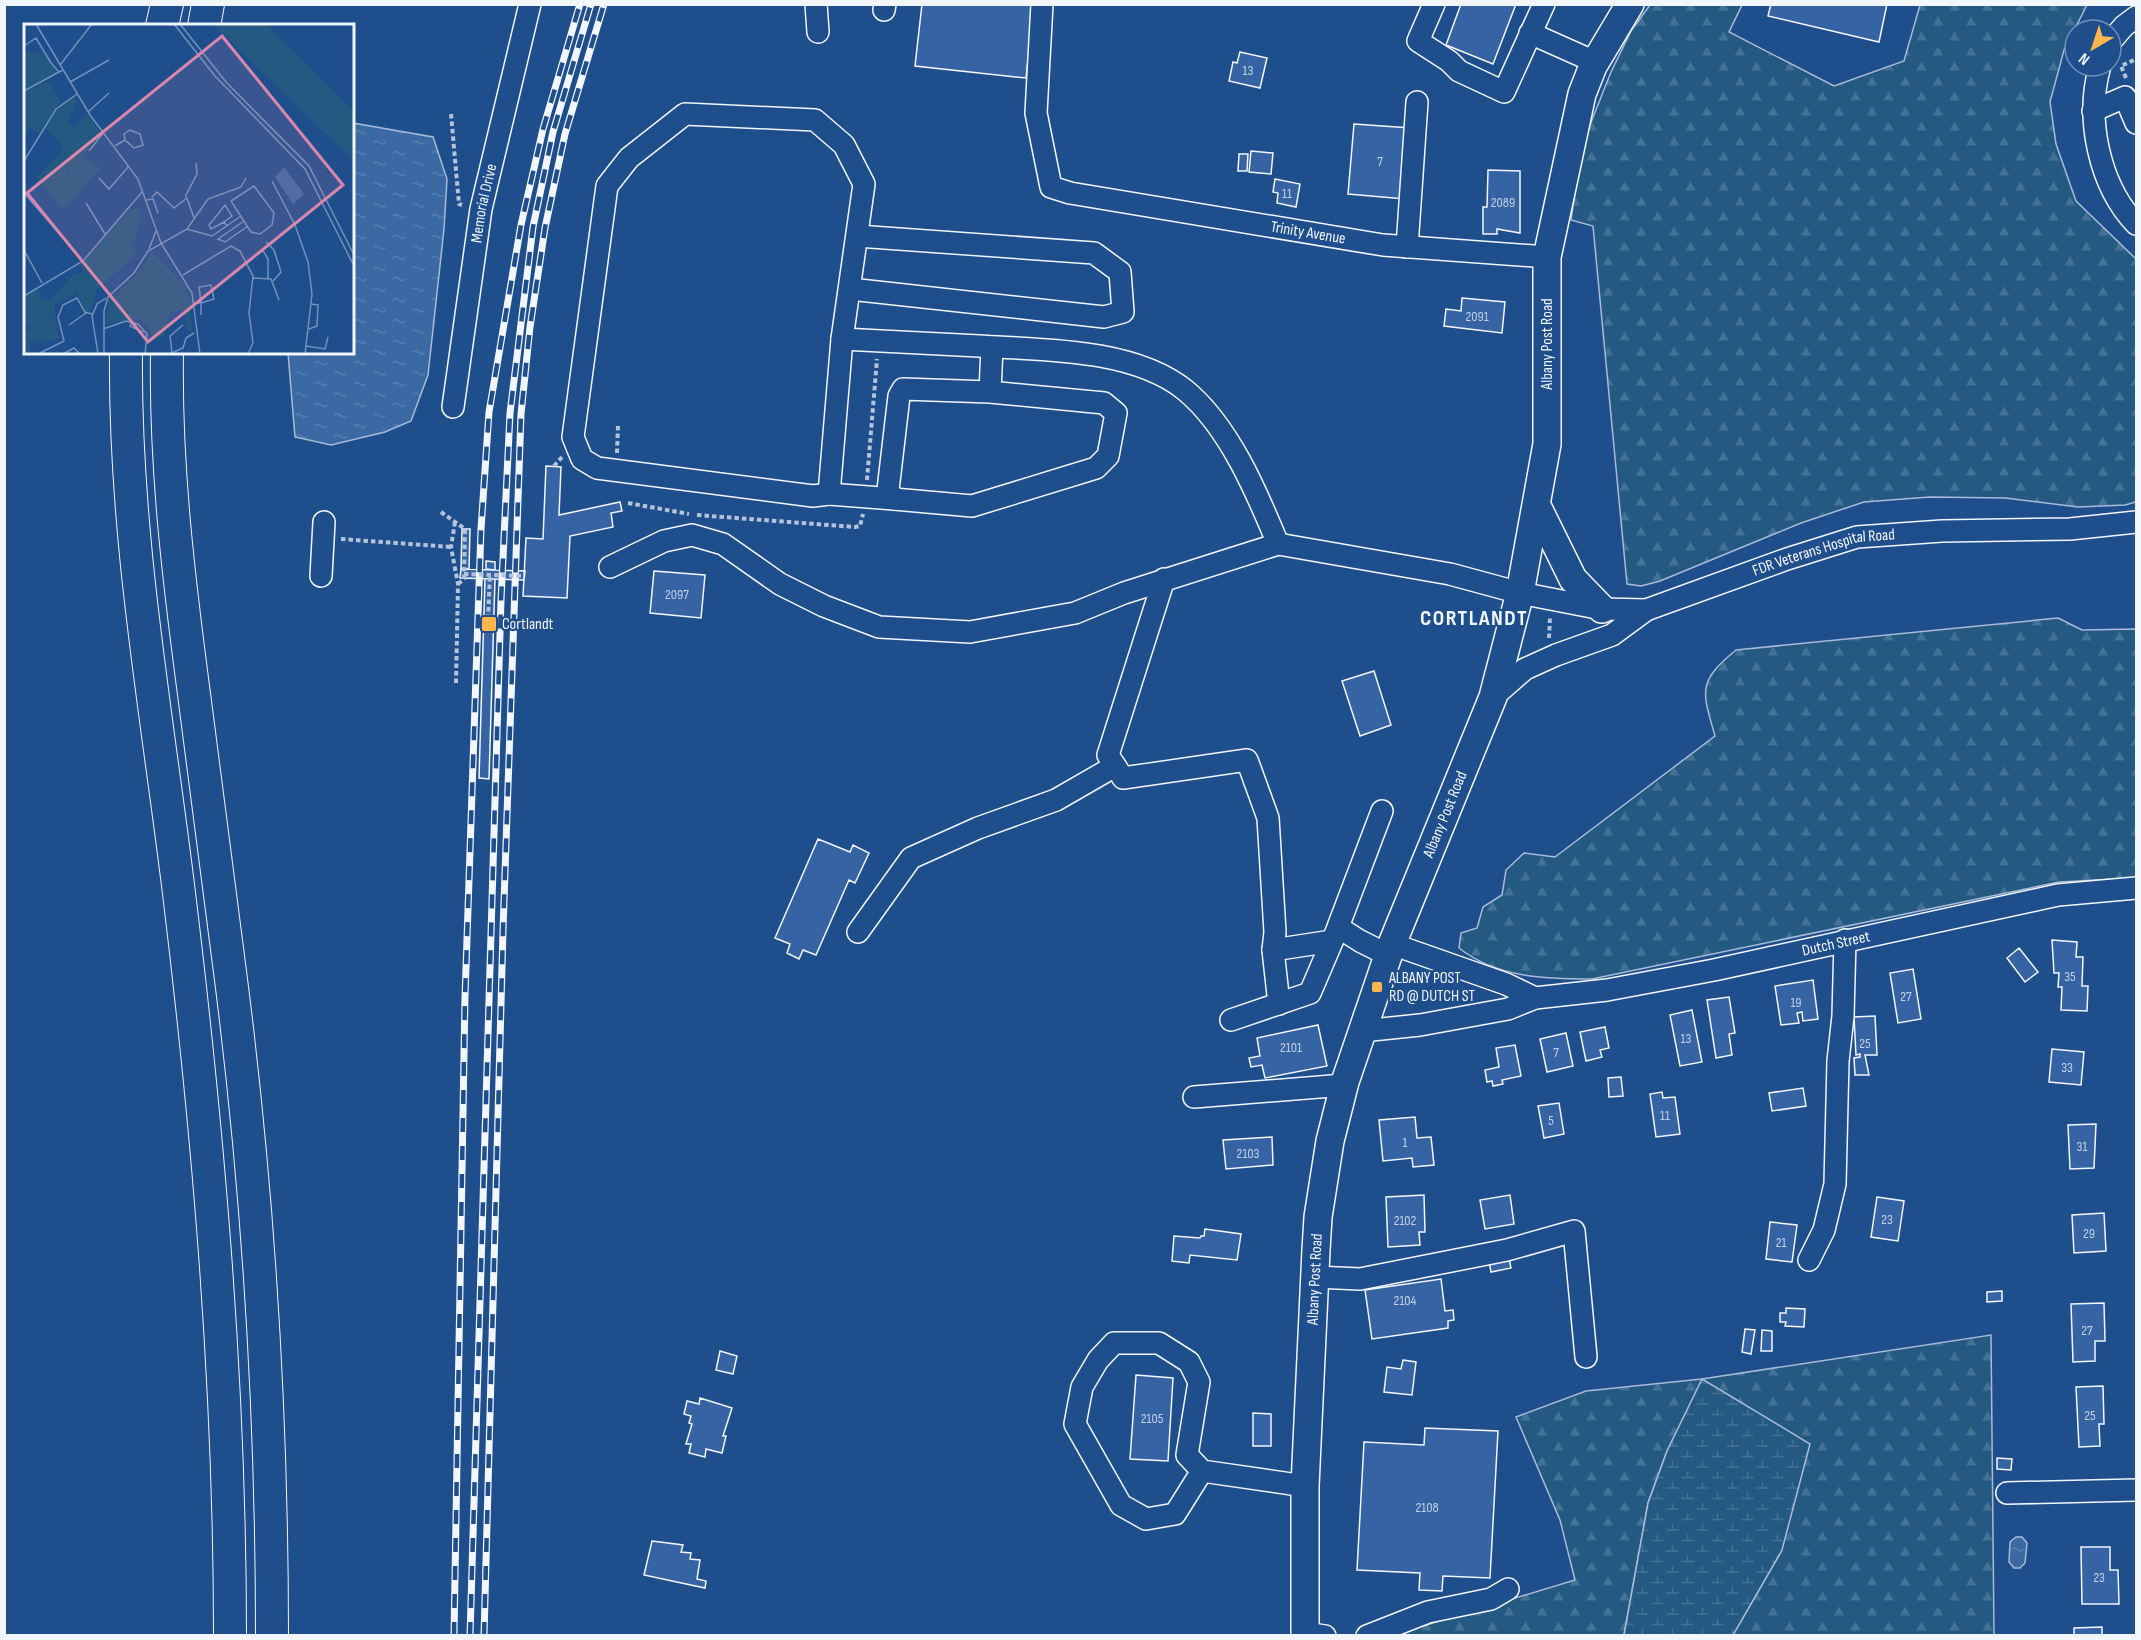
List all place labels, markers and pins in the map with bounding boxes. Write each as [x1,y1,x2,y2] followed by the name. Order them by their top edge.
[480,615,498,633] marker: Cortlandt
[502,615,554,634] place label: Cortlandt
[1388,969,1475,1006] place label: ALBANY POST RD @ DUTCH ST
[1370,980,1384,994] marker: ALBANY POST RD @ DUTCH ST

